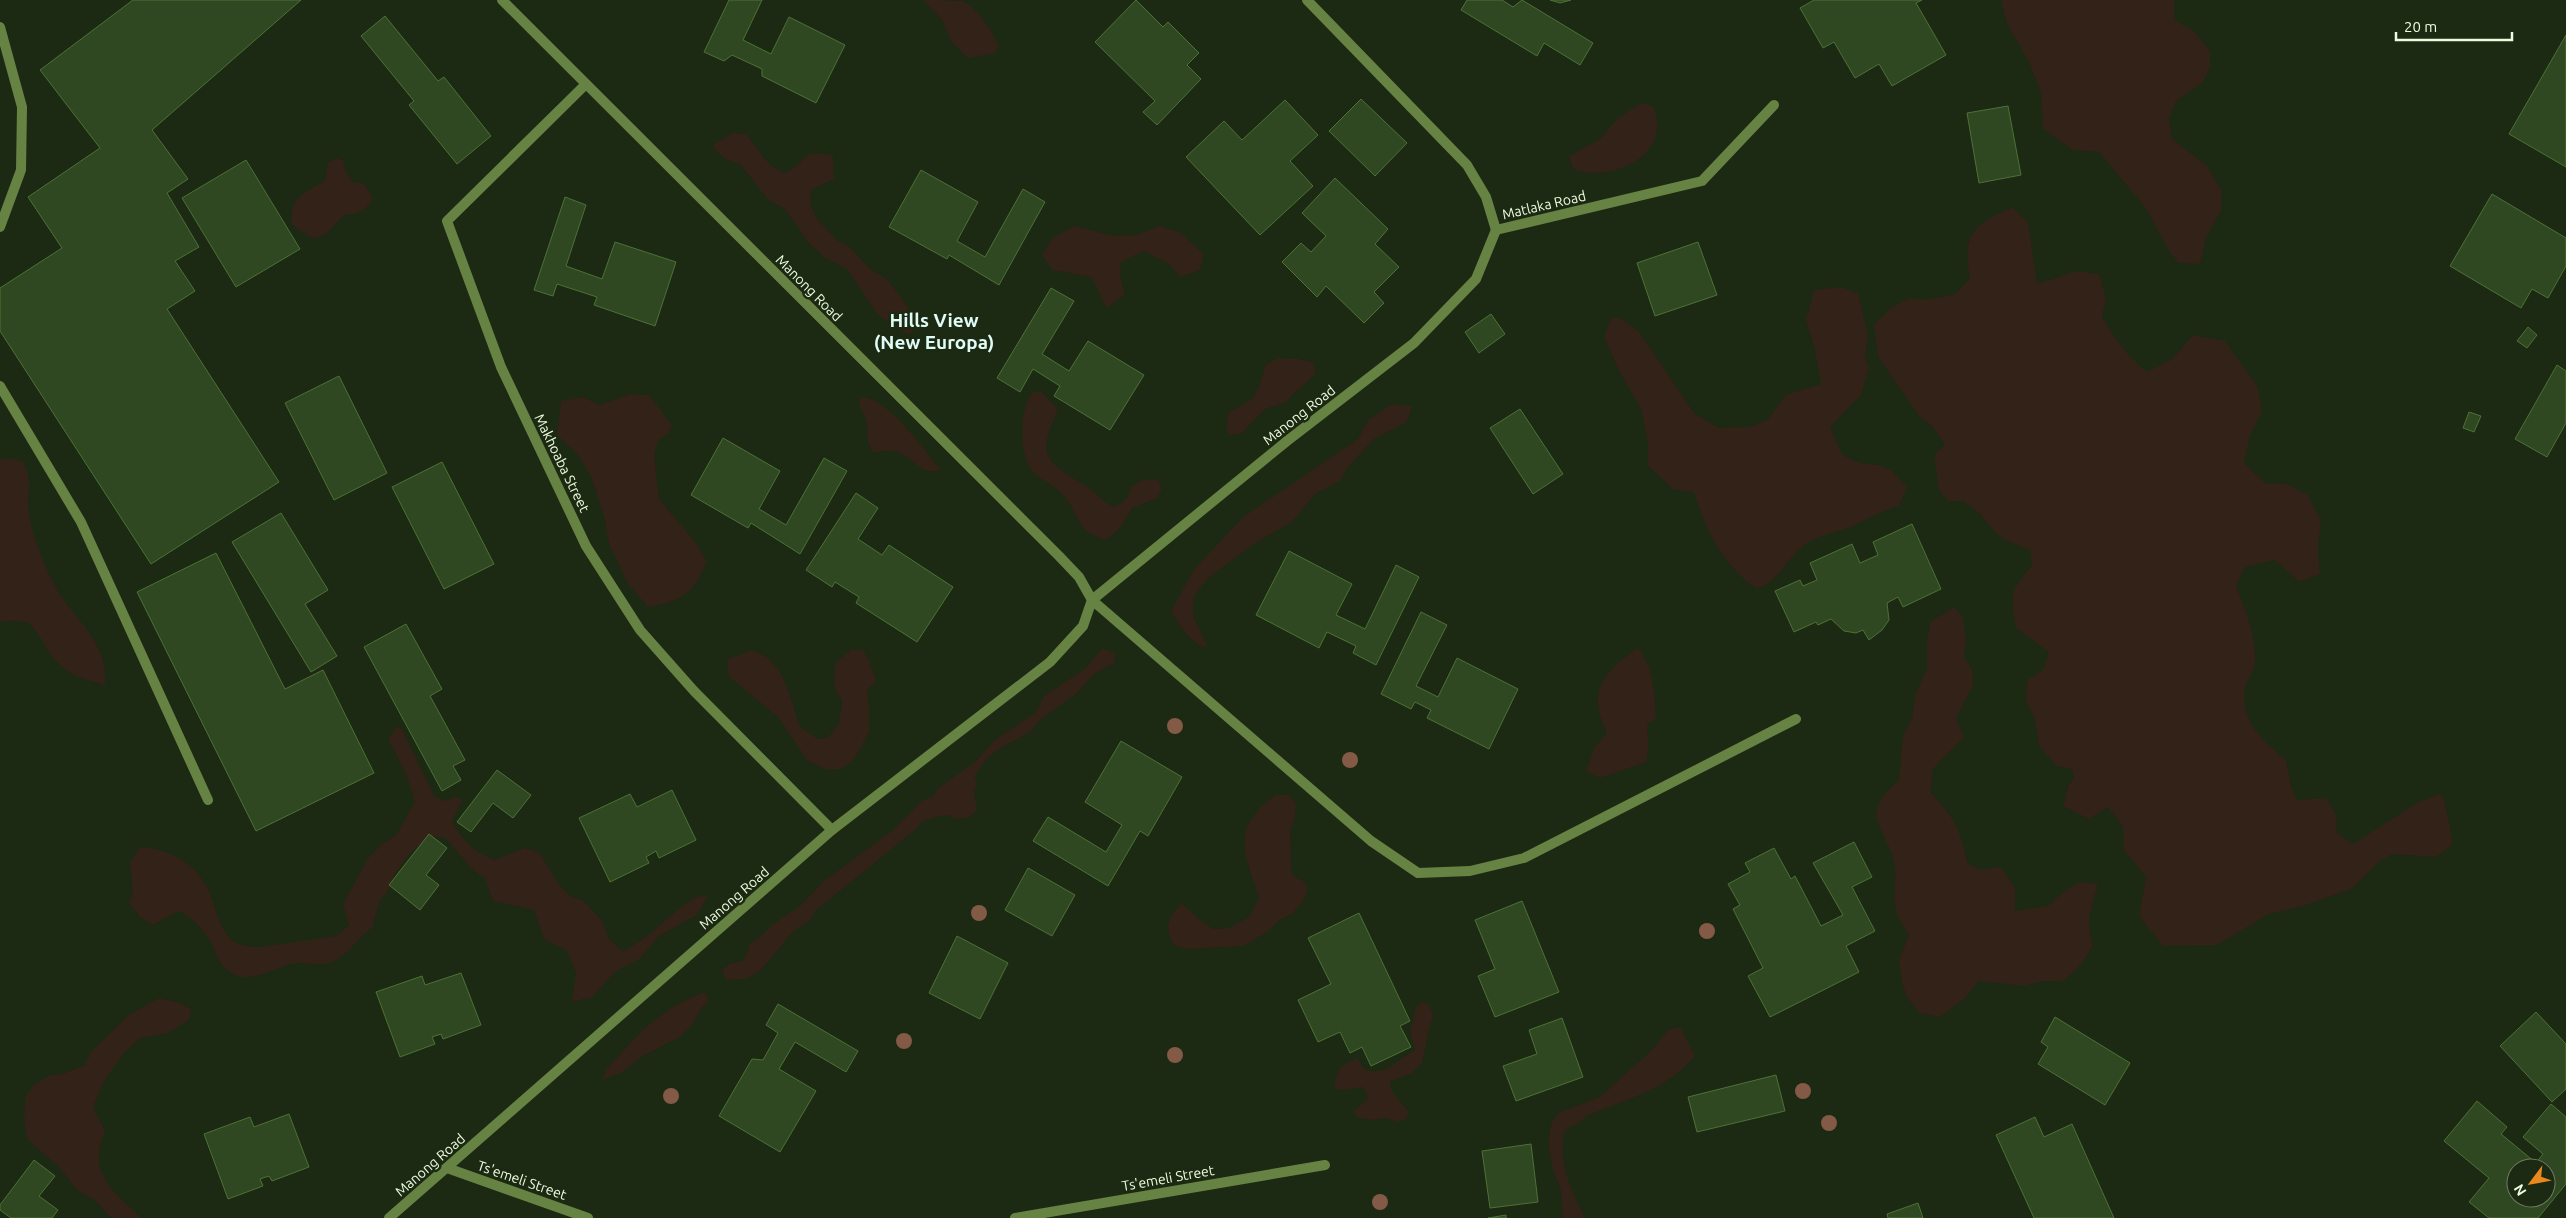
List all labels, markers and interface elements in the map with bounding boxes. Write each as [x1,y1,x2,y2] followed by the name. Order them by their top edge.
[2396,10,2512,42] scale bar
[2404,18,2437,35] text: 20 m
[1501,188,1587,222] street label: Matlaka Road
[773,252,845,324] street label: Manong Road
[874,309,994,353] district label: Hills View (New Europa)
[1260,382,1338,448] street label: Manong Road
[531,411,593,515] street label: Makhoaba Street
[696,863,772,933] street label: Manong Road
[392,1130,468,1200] street label: Manong Road
[475,1157,569,1203] street label: Ts'emeli Street
[2506,1158,2556,1208] north arrow
[1121,1162,1216,1194] street label: Ts'emeli Street
[2510,1181,2530,1199] text: N

